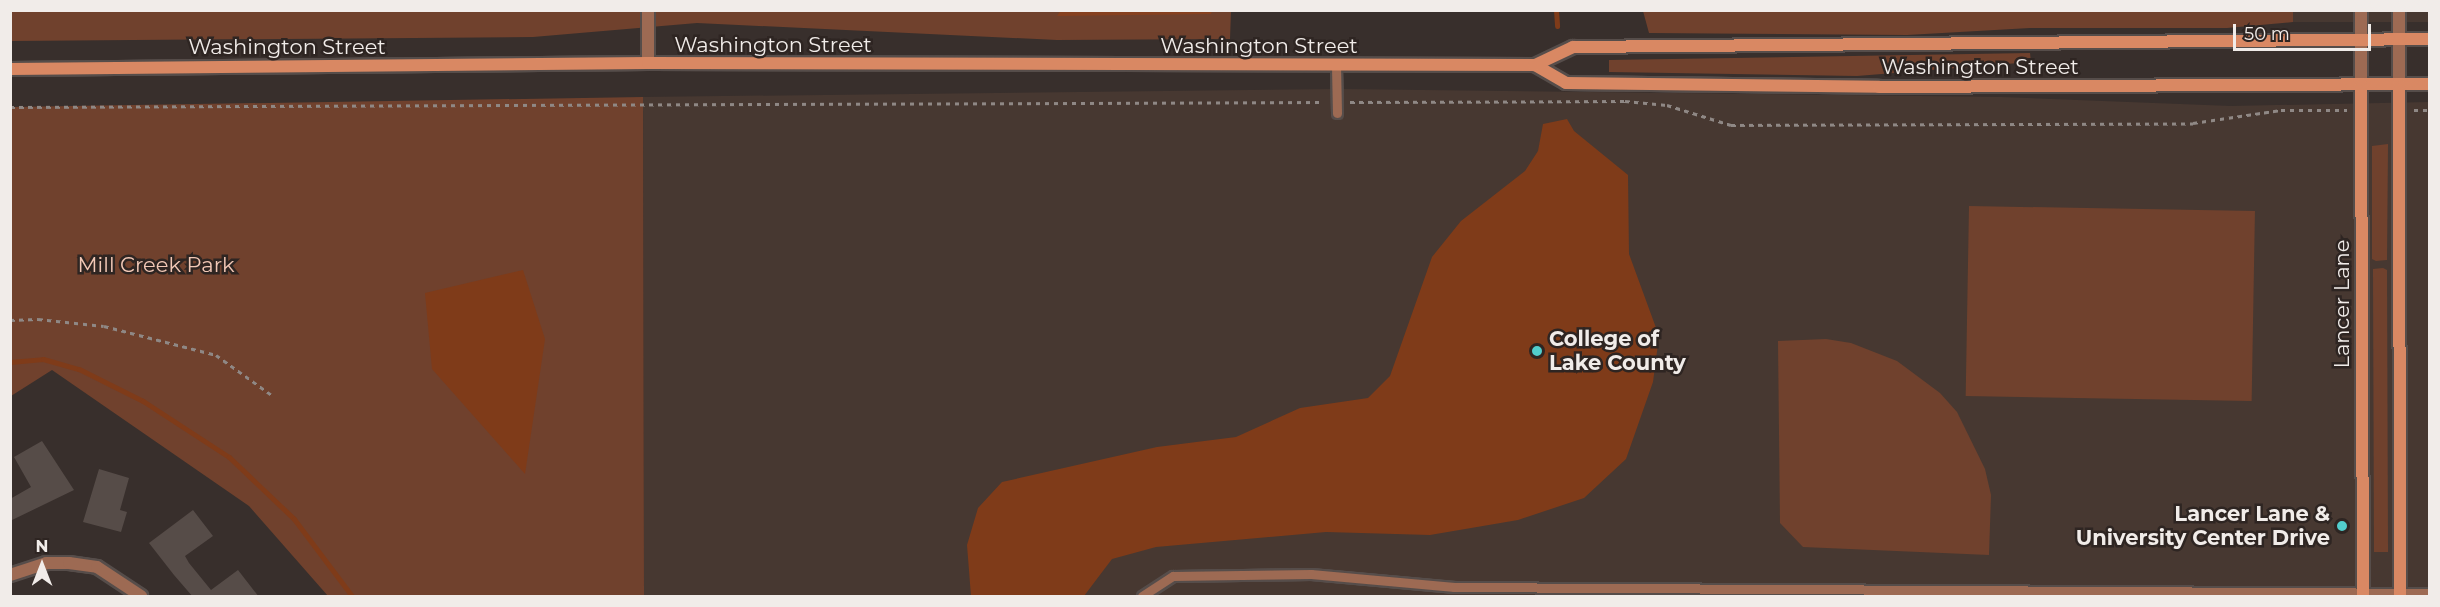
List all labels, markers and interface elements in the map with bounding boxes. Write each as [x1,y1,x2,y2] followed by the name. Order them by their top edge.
[2236,12,2374,50] scale bar
[2244,23,2290,45] text: 50 m
[674,32,872,58] street label: Washington Street
[1160,33,1358,59] street label: Washington Street
[188,34,386,60] street label: Washington Street
[1881,54,2079,80] street label: Washington Street
[2329,240,2355,368] street label: Lancer Lane
[78,252,234,278] park label: Mill Creek Park
[1549,326,1686,376] place label: College of Lake County
[1530,344,1544,358] marker: College of Lake County
[2076,501,2330,551] place label: Lancer Lane & University Center Drive
[2335,519,2349,533] marker: Lancer Lane & University Center Drive
[12,535,72,595] north arrow
[36,537,48,556] text: N

